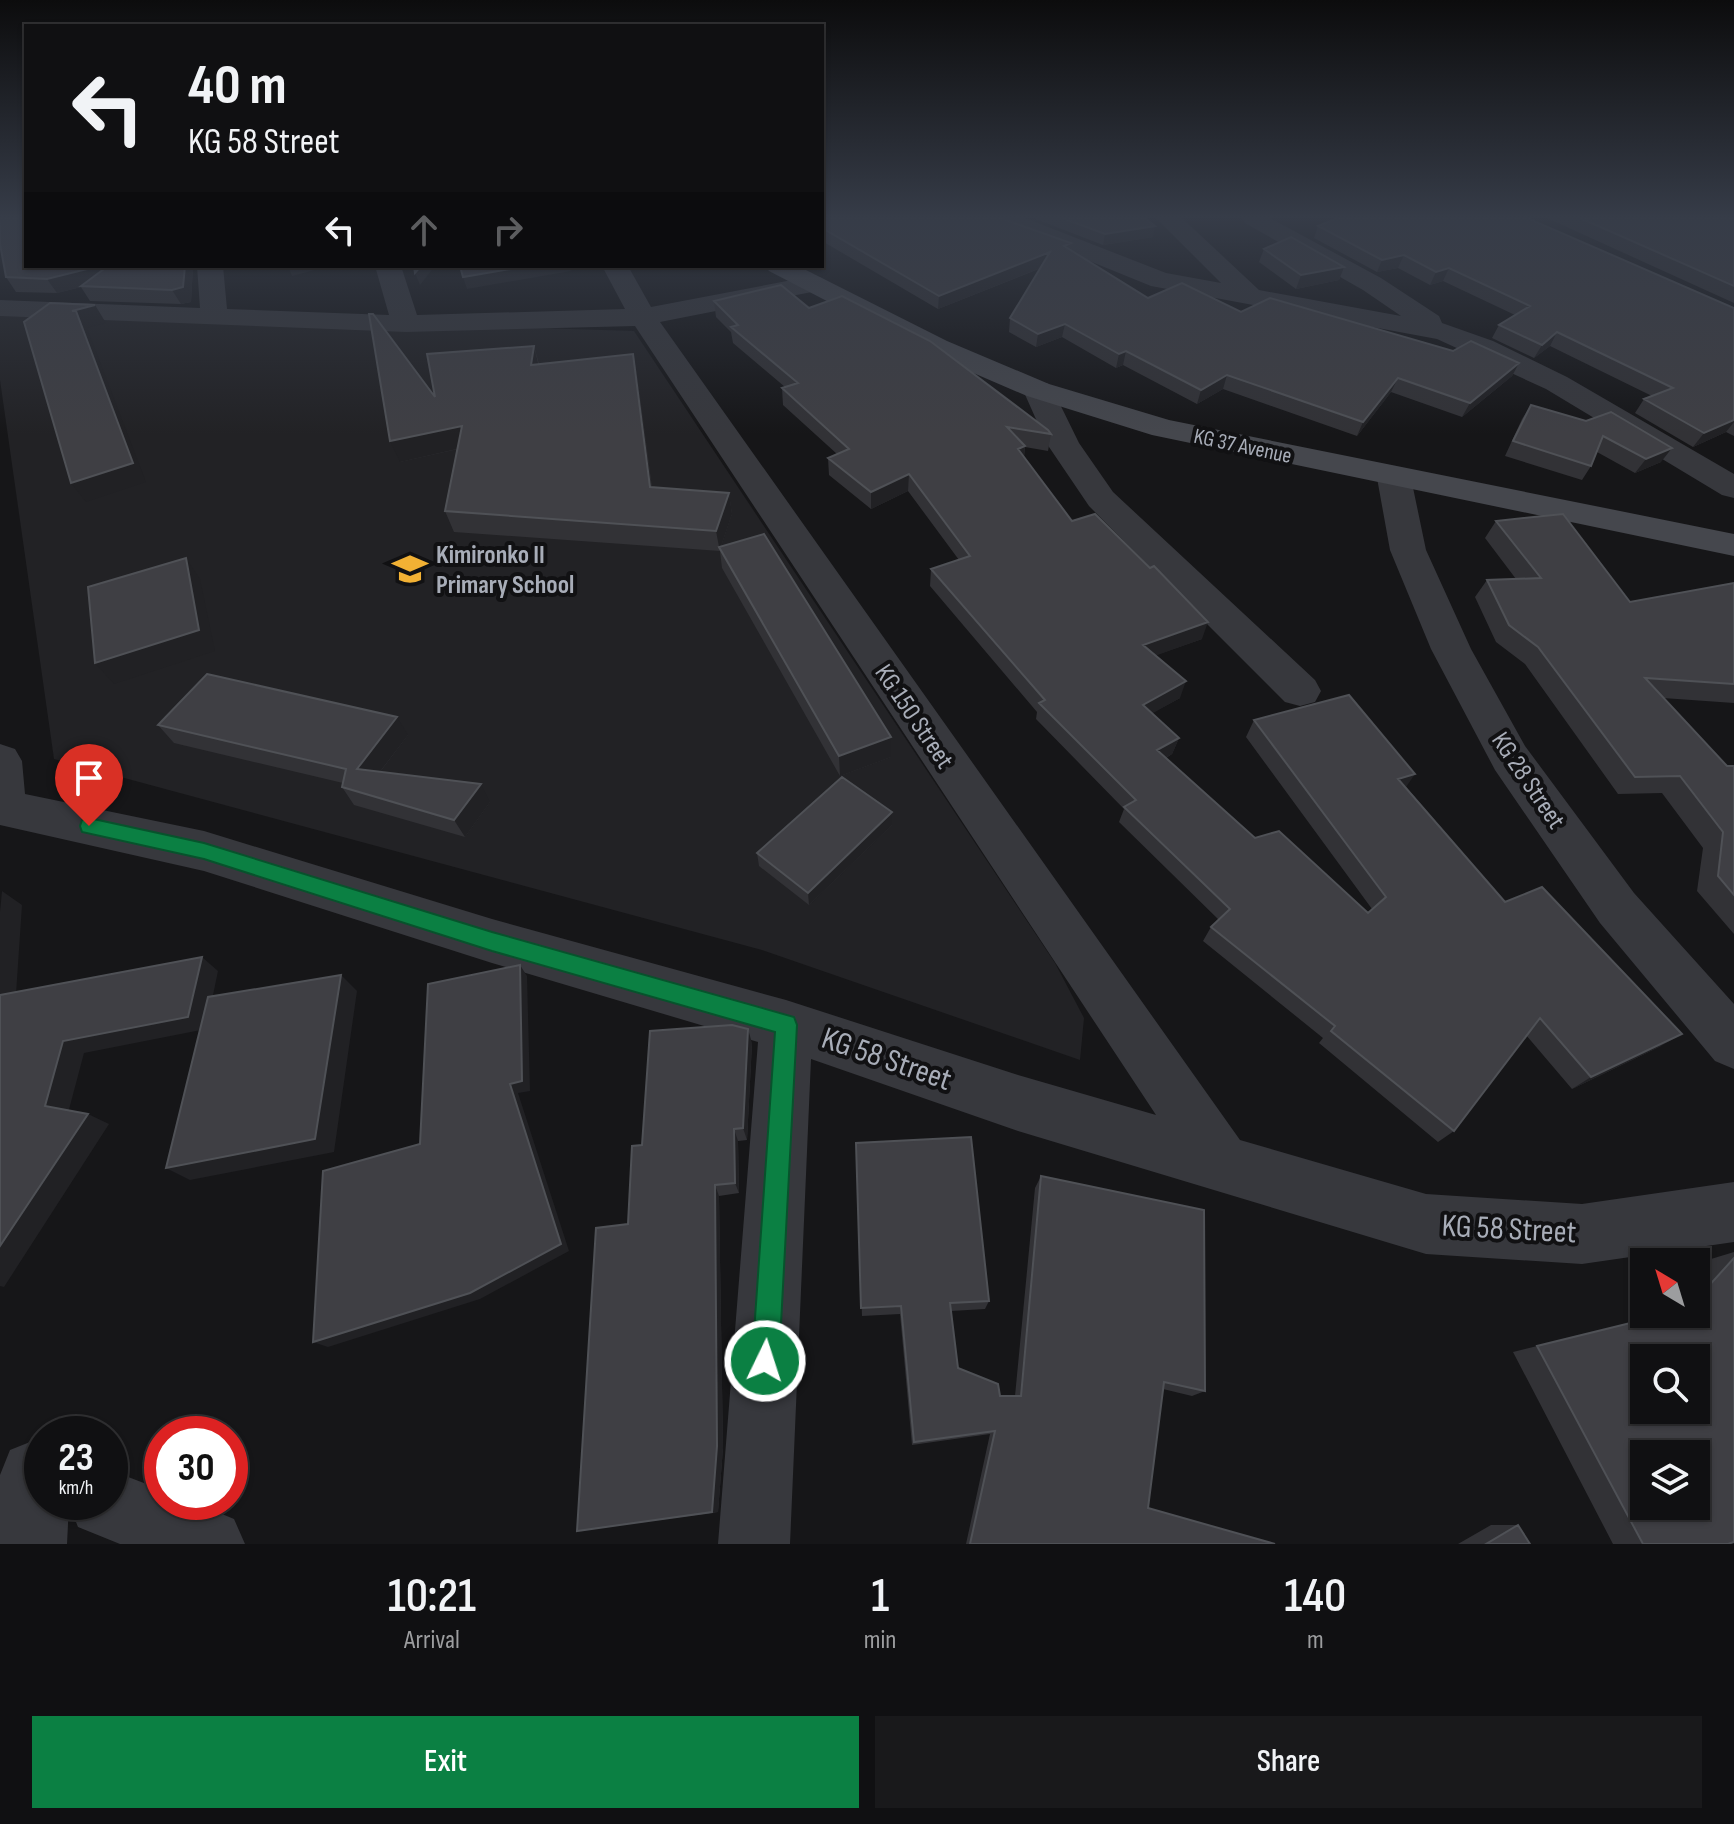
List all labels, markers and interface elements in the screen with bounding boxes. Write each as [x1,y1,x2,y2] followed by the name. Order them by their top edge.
[188,53,287,120] text: 40 m
[56,56,160,160] icon: left
[188,121,340,164] text: KG 58 Street
[318,208,362,252] icon: left
[402,208,446,252] icon: ahead
[486,208,530,252] icon: right
[1191,423,1294,470] street label: KG 37 Avenue
[436,540,574,601] place label: Kimironko II Primary School
[391,550,429,588] school or university icon: Kimironko II Primary School
[868,659,960,775] street label: KG 150 Street
[1484,727,1571,835] street label: KG 28 Street
[55,744,123,826] pin
[67,756,111,800] icon: arrive
[816,1019,957,1100] street label: KG 58 Street
[1441,1207,1577,1252] street label: KG 58 Street
[1630,1248,1710,1328] north arrow
[1630,1248,1710,1520] map controls
[723,1319,807,1403] position arrow
[1630,1344,1710,1424] button: search
[144,1416,248,1520] speed limit sign: 30
[58,1434,94,1482] text: 23
[1630,1440,1710,1520] button: layers
[59,1476,93,1500] text: km/h
[388,1568,476,1625] text: 10:21
[871,1568,889,1625] text: 1
[1284,1568,1346,1625] text: 140
[404,1625,460,1656] text: Arrival
[864,1625,896,1656] text: min
[1307,1625,1324,1656] text: m
[32,1716,859,1808] button: Exit
[875,1716,1702,1808] button: Share

